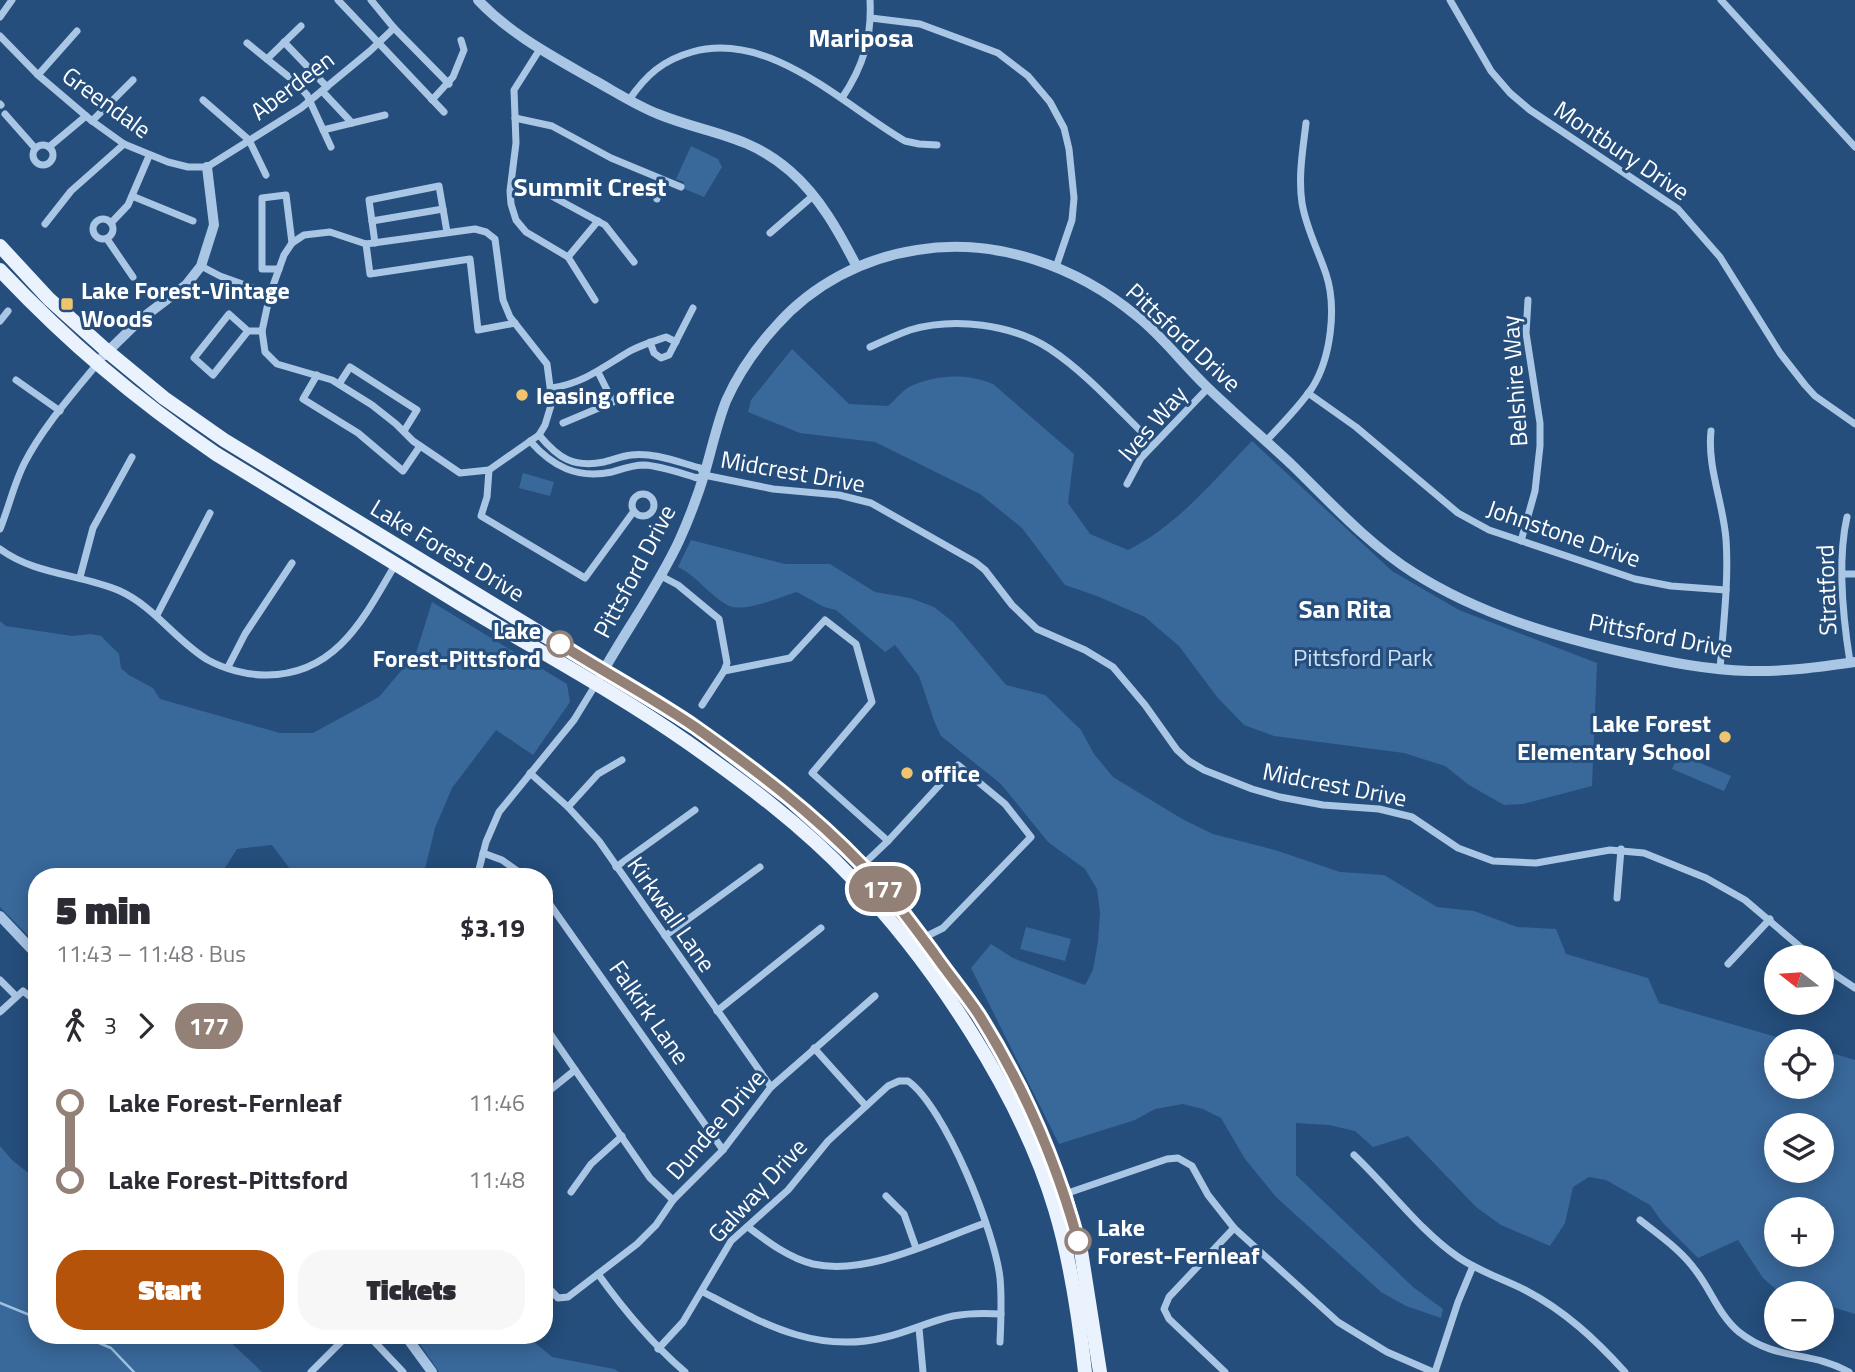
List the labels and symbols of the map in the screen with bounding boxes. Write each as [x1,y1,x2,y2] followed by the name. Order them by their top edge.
[808,18,914,57] district label: Mariposa
[242,41,342,129] street label: Aberdeen
[55,57,159,147] street label: Greendale
[1547,91,1697,209] street label: Montbury Drive
[514,167,666,206] district label: Summit Crest
[81,272,290,336] place label: Lake Forest-Vintage Woods
[1118,274,1250,400] street label: Pittsford Drive
[59,296,75,312] marker: Lake Forest-Vintage Woods
[1491,314,1537,448] street label: Belshire Way
[536,377,675,413] place label: leasing office
[1109,377,1195,469] street label: Ives Way
[514,387,530,403] marker: leasing office
[718,441,868,501] street label: Midcrest Drive
[364,490,532,610] street label: Lake Forest Drive
[1482,490,1646,576] street label: Johnstone Drive
[584,498,684,644] street label: Pittsford Drive
[1806,544,1846,636] street label: Stratford
[1298,589,1392,628] district label: San Rita
[1586,603,1736,667] street label: Pittsford Drive
[372,612,541,676] place label: Lake Forest-Pittsford
[547,631,573,657] marker: Lake Forest-Pittsford
[1293,639,1433,675] park label: Pittsford Park
[1517,705,1711,769] place label: Lake Forest Elementary School
[1717,729,1733,745] marker: Lake Forest Elementary School
[1260,752,1410,816] street label: Midcrest Drive
[921,755,980,791] place label: office
[899,765,915,781] marker: office
[619,849,725,979] street label: Kirkwall Lane
[843,866,923,912] line badge: 177
[1764,945,1834,1015] north arrow
[601,953,699,1071] street label: Falkirk Lane
[657,1061,773,1187] street label: Dundee Drive
[699,1130,815,1250] street label: Galway Drive
[1097,1209,1260,1273] place label: Lake Forest-Fernleaf
[1065,1228,1091,1254] marker: Lake Forest-Fernleaf

